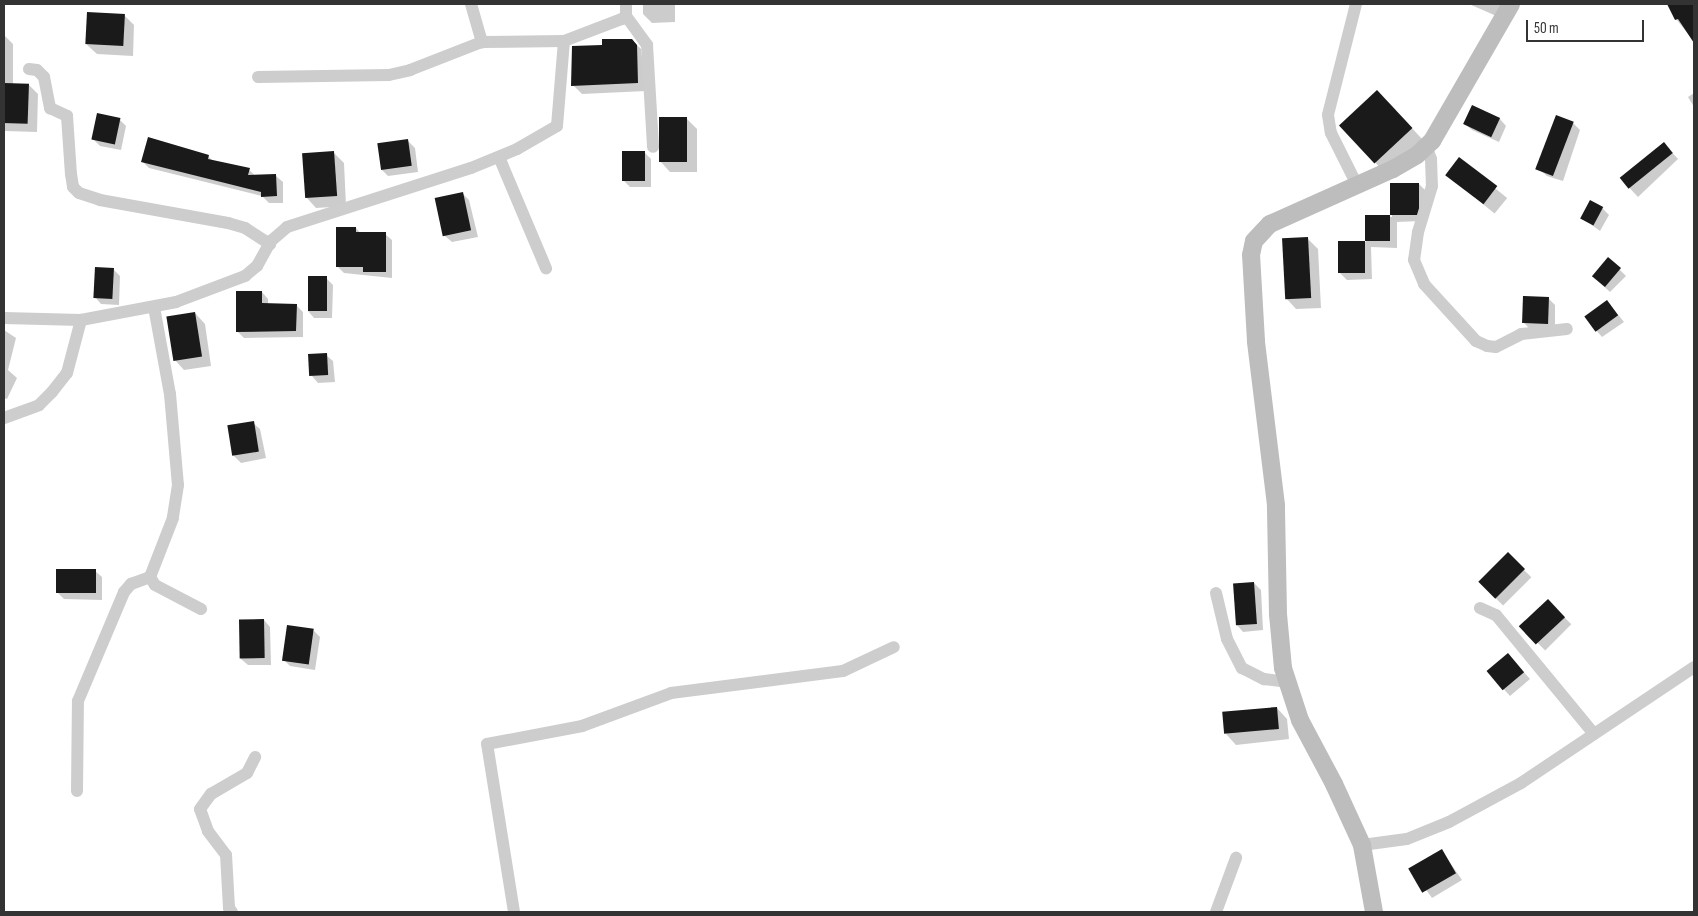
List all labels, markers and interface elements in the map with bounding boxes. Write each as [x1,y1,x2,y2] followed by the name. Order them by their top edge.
[1528,10,1646,42] scale bar
[1534,19,1559,38] text: 50 m

